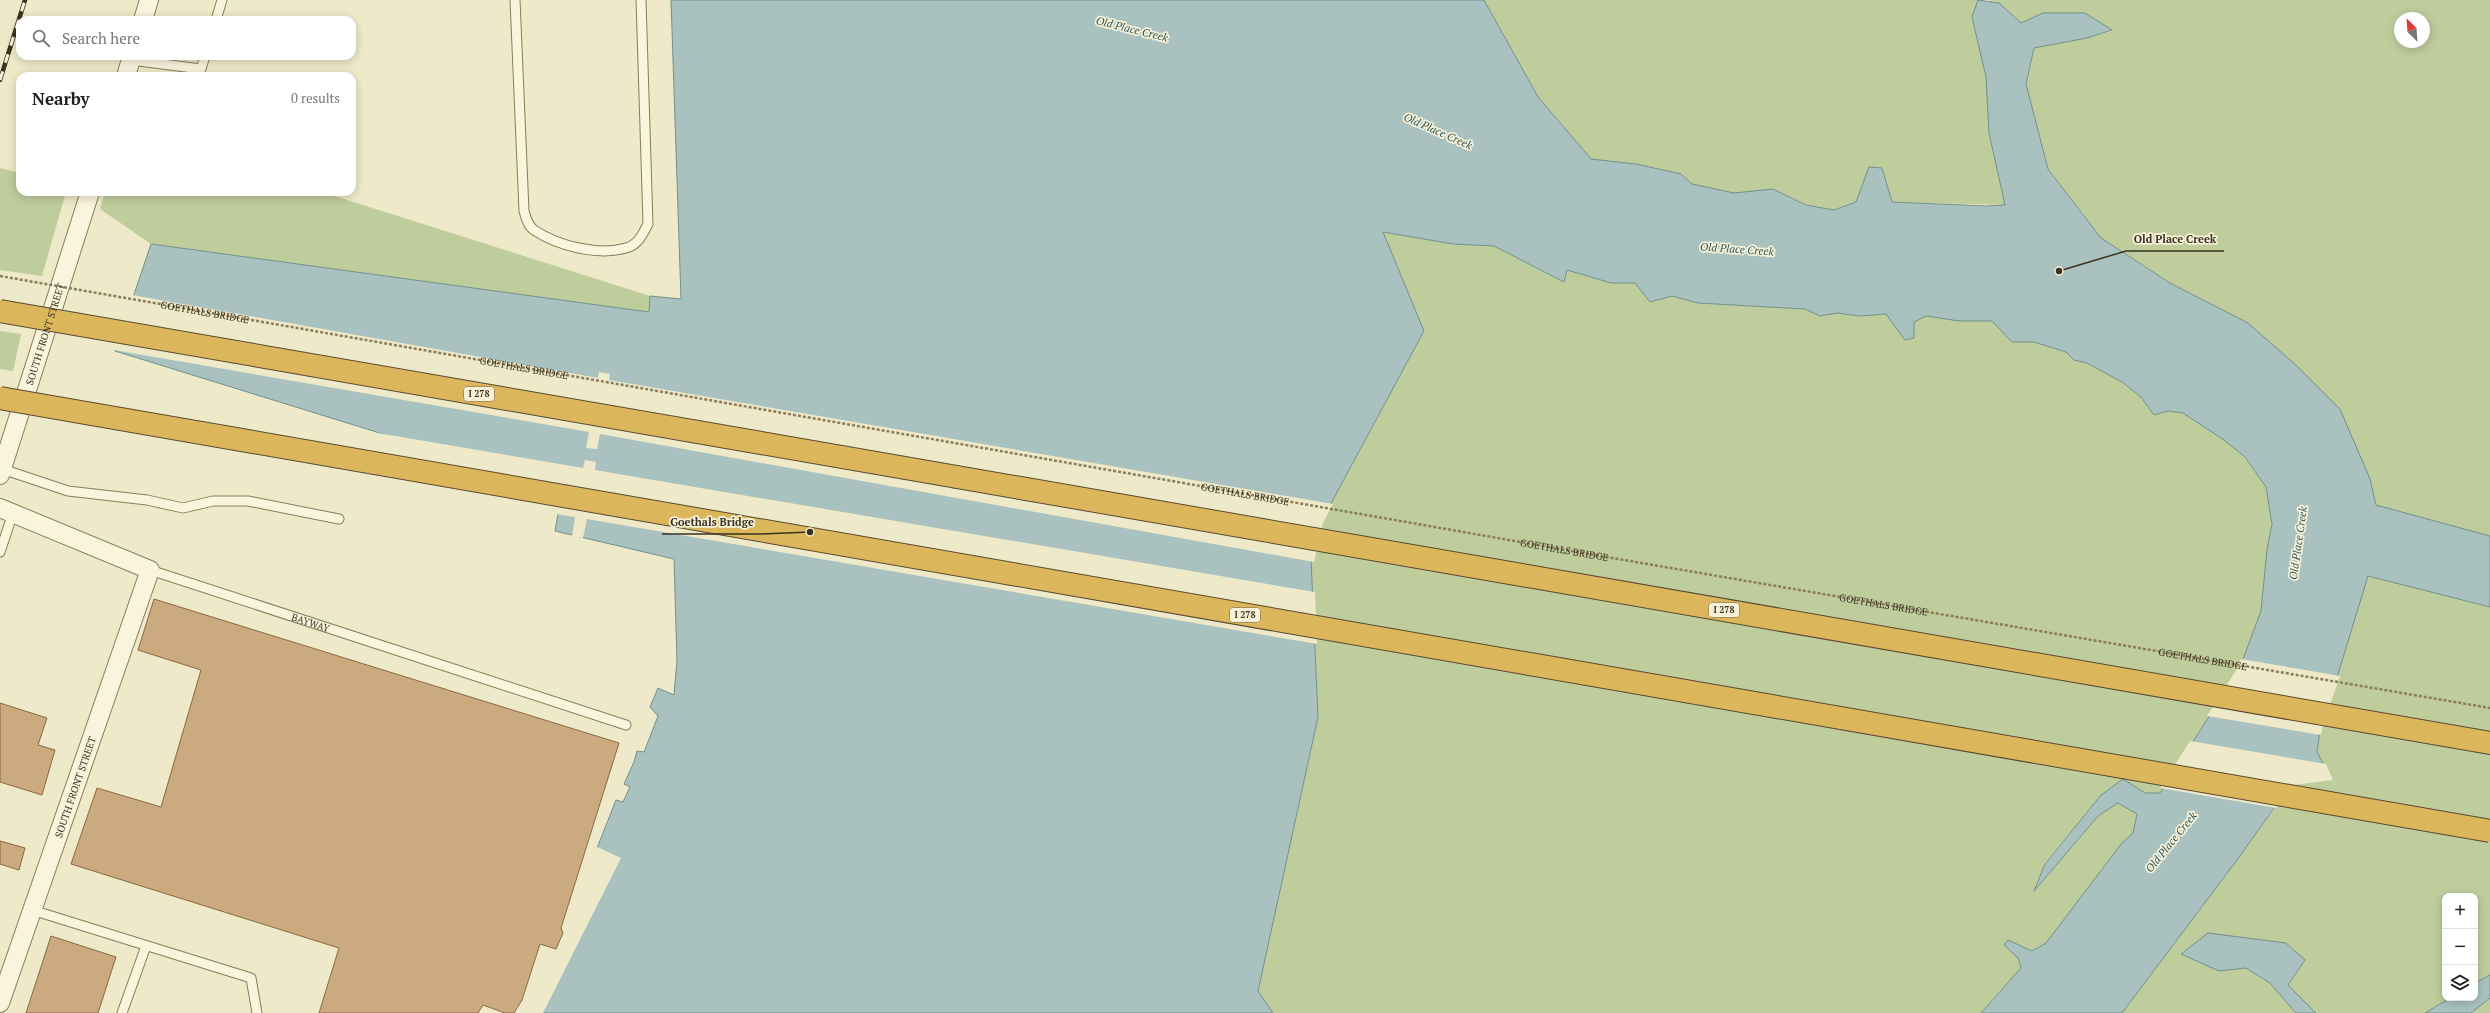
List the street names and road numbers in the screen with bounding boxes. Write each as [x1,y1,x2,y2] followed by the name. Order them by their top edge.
[23,282,68,387] street label: SOUTH FRONT STREET
[160,298,250,326] street label: GOETHALS BRIDGE
[479,354,569,382] street label: GOETHALS BRIDGE
[464,387,494,401] road number: I 278
[1200,480,1290,508] street label: GOETHALS BRIDGE
[1519,536,1610,564] street label: GOETHALS BRIDGE
[1838,591,1929,619] street label: GOETHALS BRIDGE
[1709,603,1739,617] road number: I 278
[1230,608,1260,622] road number: I 278
[290,611,332,635] street label: BAYWAY
[2158,645,2248,673] street label: GOETHALS BRIDGE
[52,735,99,839] street label: SOUTH FRONT STREET

